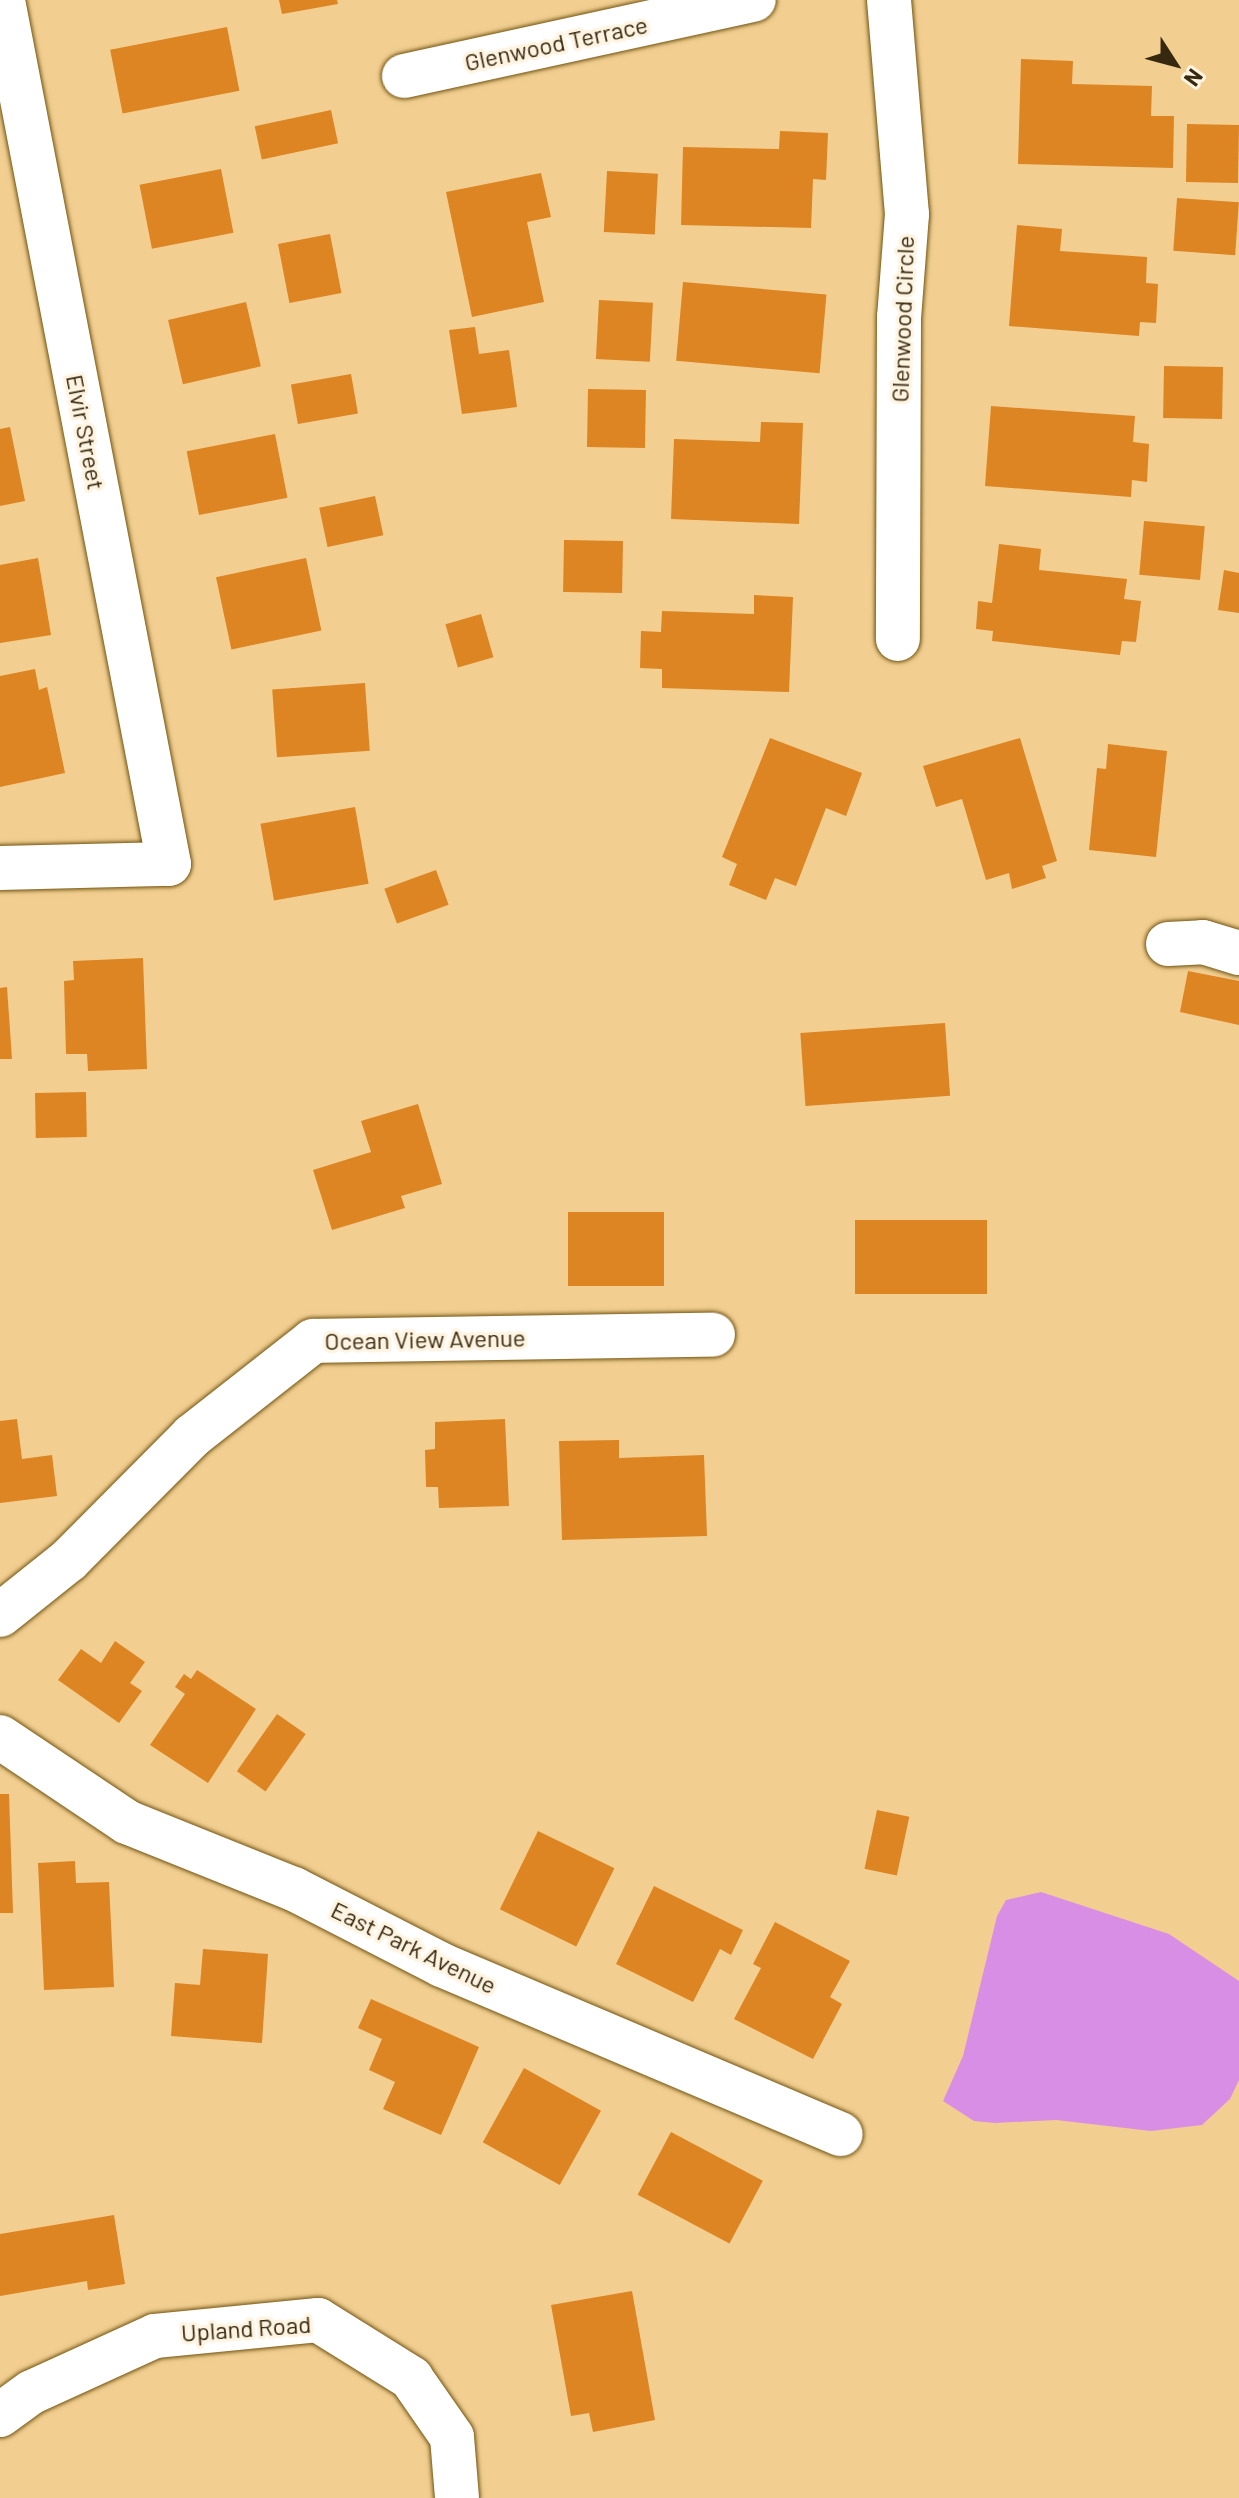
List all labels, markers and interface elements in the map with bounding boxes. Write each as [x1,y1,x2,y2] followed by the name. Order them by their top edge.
[462,10,650,76] street label: Glenwood Terrace
[1135,24,1215,104] north arrow
[1180,65,1209,92] text: N
[885,235,919,403] street label: Glenwood Circle
[61,372,111,492] street label: Elvir Street
[324,1323,526,1355] street label: Ocean View Avenue
[327,1895,501,1999] street label: East Park Avenue
[180,2309,312,2347] street label: Upland Road

